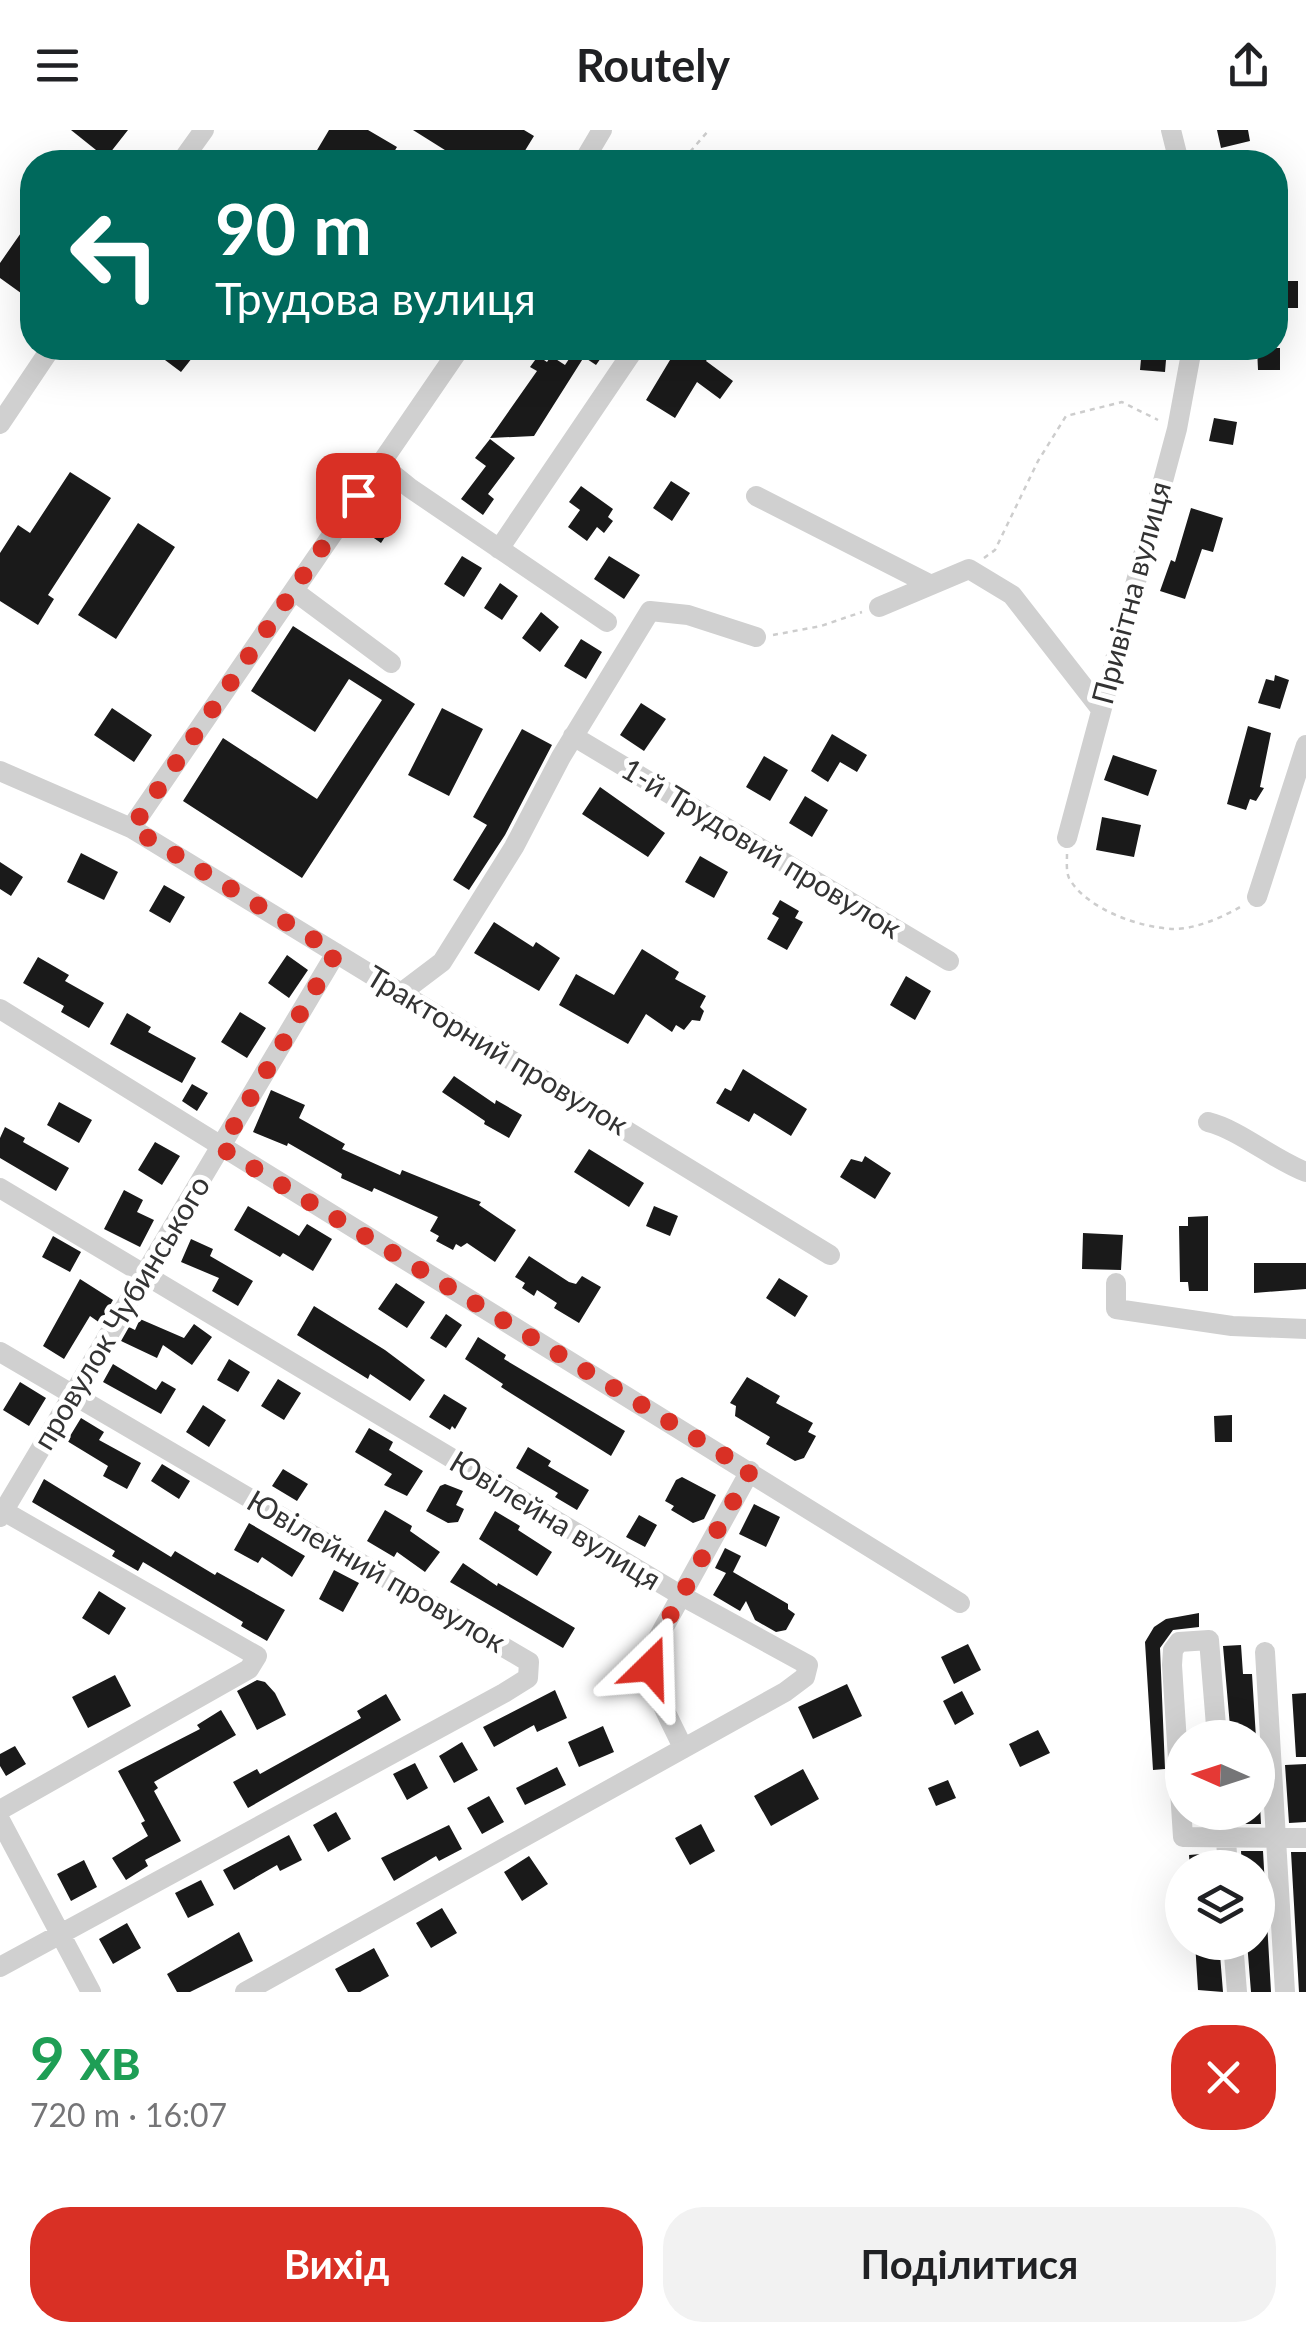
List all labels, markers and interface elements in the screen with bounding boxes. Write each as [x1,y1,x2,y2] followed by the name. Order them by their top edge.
[30,38,85,93] icon: menu
[576,38,730,92] text: Routely
[1221,38,1276,93] icon: share
[215,186,372,270] text: 90 m
[50,190,180,320] icon: left
[215,271,536,325] text: Трудова вулиця
[316,453,401,538] pin
[331,468,386,523] icon: arrive
[1083,477,1177,708] street label: Привітна вулиця
[616,749,909,945] street label: 1-й Трудовий провулок
[361,957,636,1142] street label: Тракторний провулок
[24,1169,216,1455] street label: провулок Чубинського
[444,1442,668,1596] street label: Ювілейна вулиця
[241,1482,513,1659] street label: Ювілейний провулок
[598,1615,702,1719] position arrow
[1165,1720,1275,1830] north arrow
[1165,1720,1275,1960] map controls
[1165,1850,1275,1960] button: layers
[30,2021,141,2093] text: 9 хв
[1171,2025,1276,2130] button: close
[30,2095,227,2134] text: 720 m · 16:07
[30,2207,643,2322] button: Вихід
[663,2207,1276,2322] button: Поділитися

